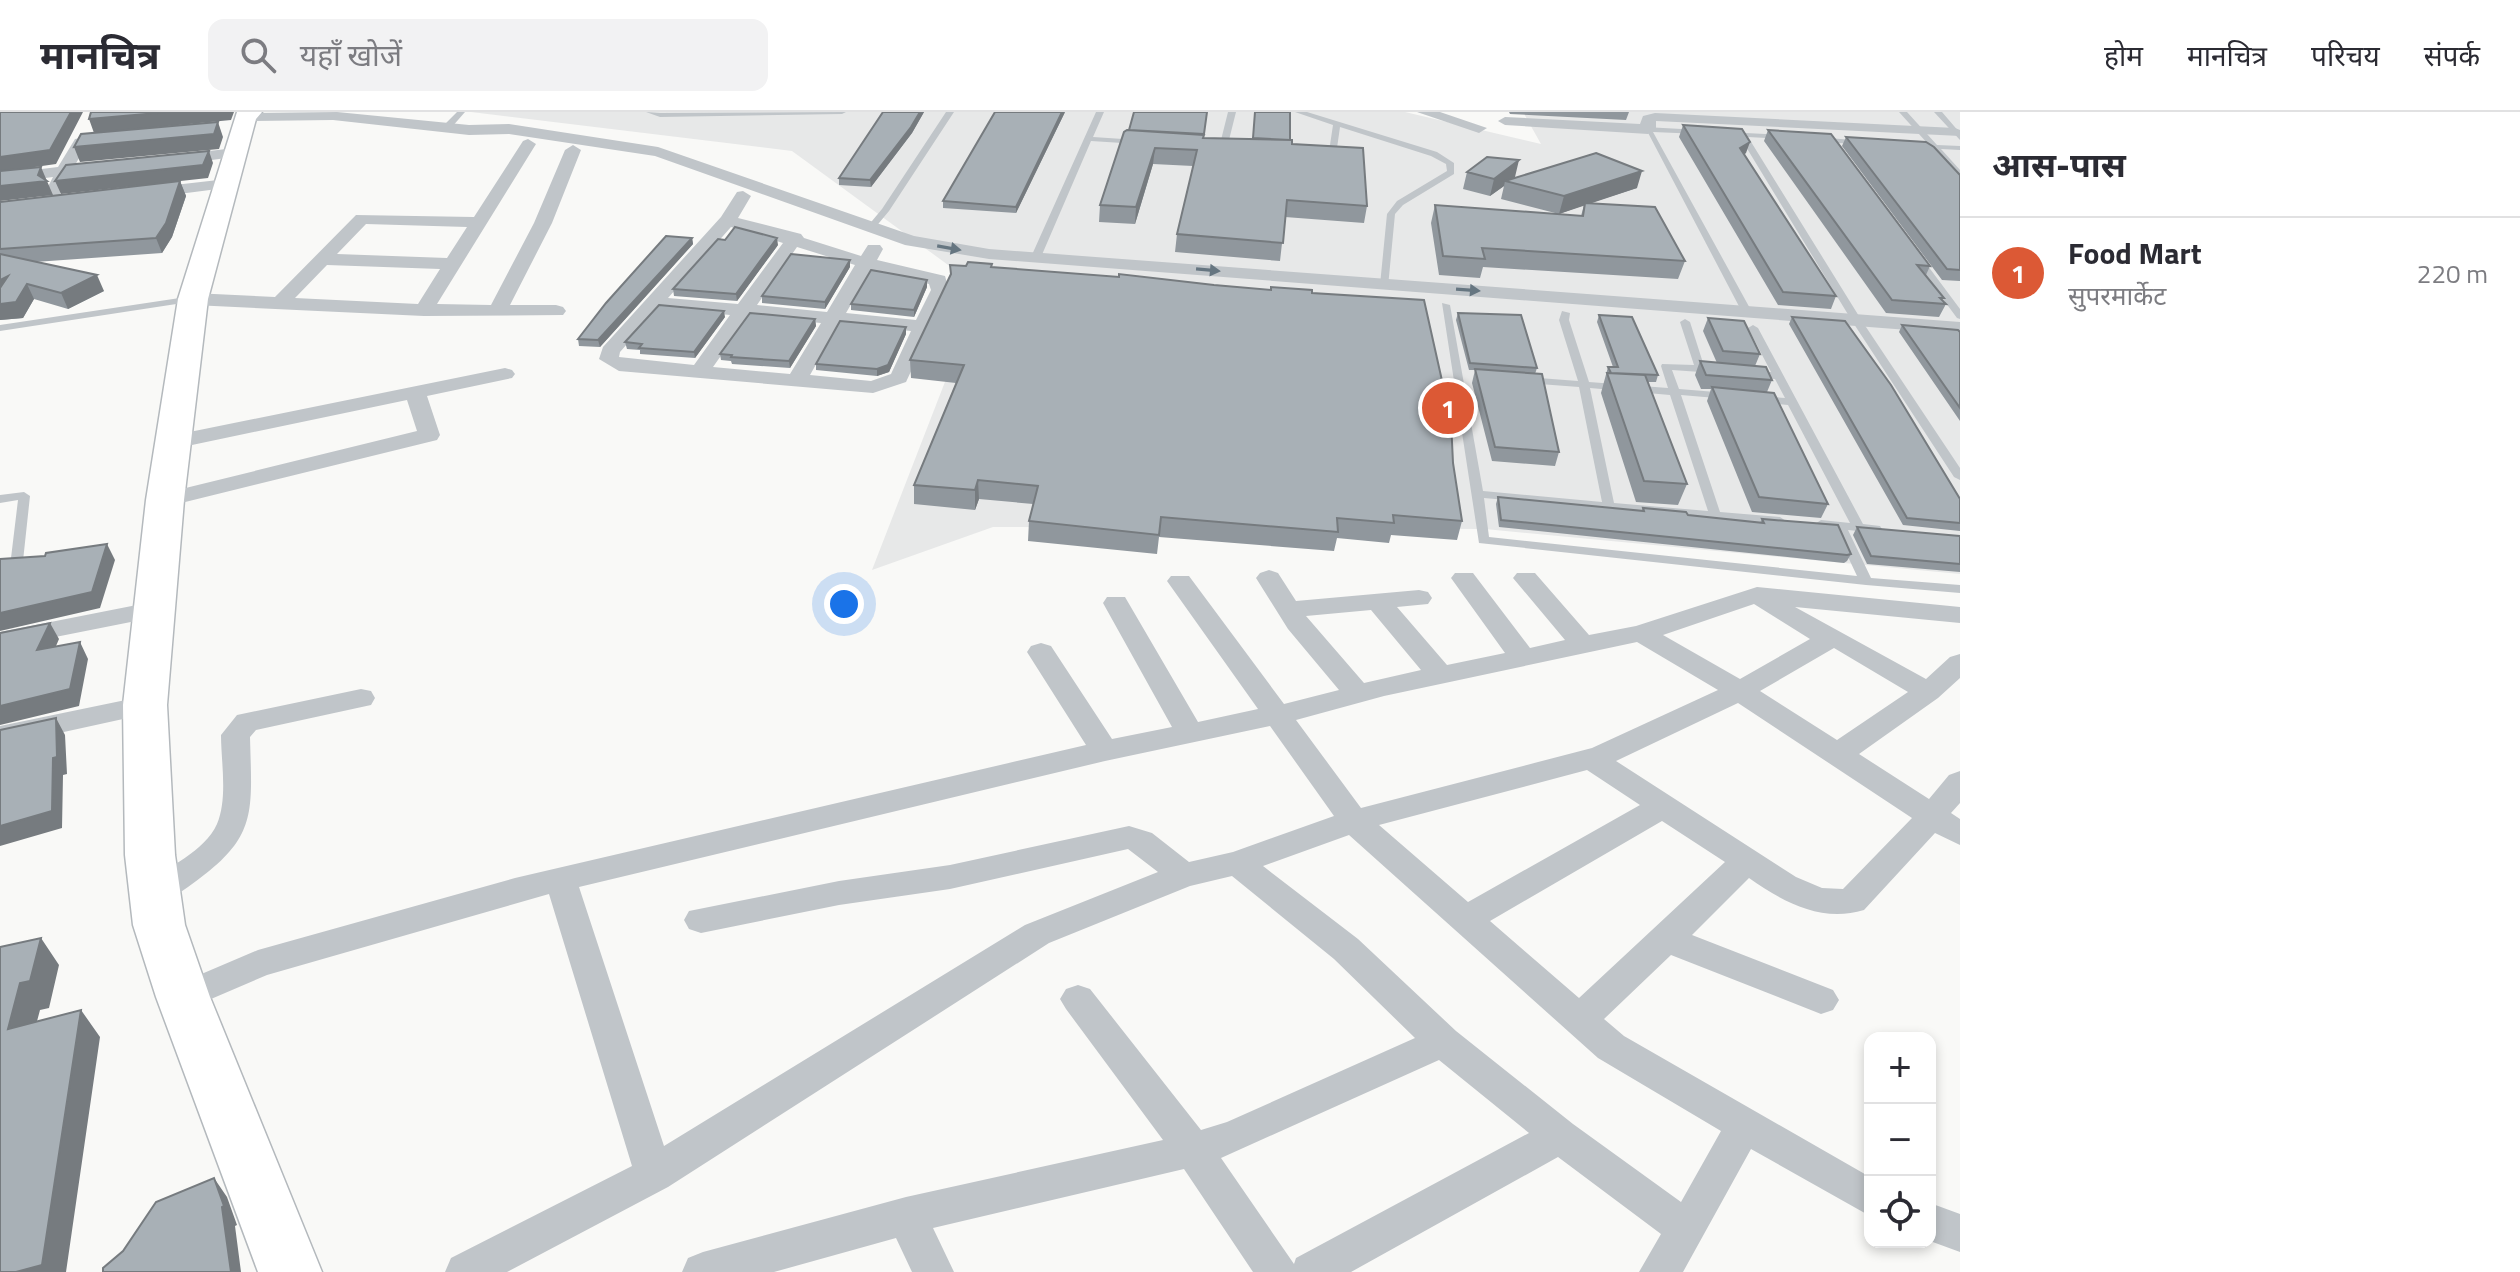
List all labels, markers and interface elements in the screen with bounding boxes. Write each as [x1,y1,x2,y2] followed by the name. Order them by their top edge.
[208,19,768,91] search box
[40,26,160,84] text: मानचित्र
[300,32,402,78] text: यहाँ खोजें
[236,33,280,77] icon: search
[2104,34,2143,77] text: होम
[2187,34,2267,77] text: मानचित्र
[2311,34,2380,77] text: परिचय
[2424,34,2480,77] text: संपर्क
[1992,138,2126,190] text: आस-पास
[2068,230,2202,276] text: Food Mart
[937,243,962,255] one-way arrow
[2011,254,2025,293] text: 1
[2417,254,2488,293] text: 220 m
[1196,264,1221,277] one-way arrow
[2068,276,2166,315] text: सुपरमार्केट
[1456,284,1481,297] one-way arrow
[1422,378,1474,438] pin: 1
[824,584,864,624] your location
[1864,1032,1936,1248] map controls
[1864,1032,1936,1104] button: +
[1864,1104,1936,1176] button: −
[1864,1176,1936,1248] button: locate

